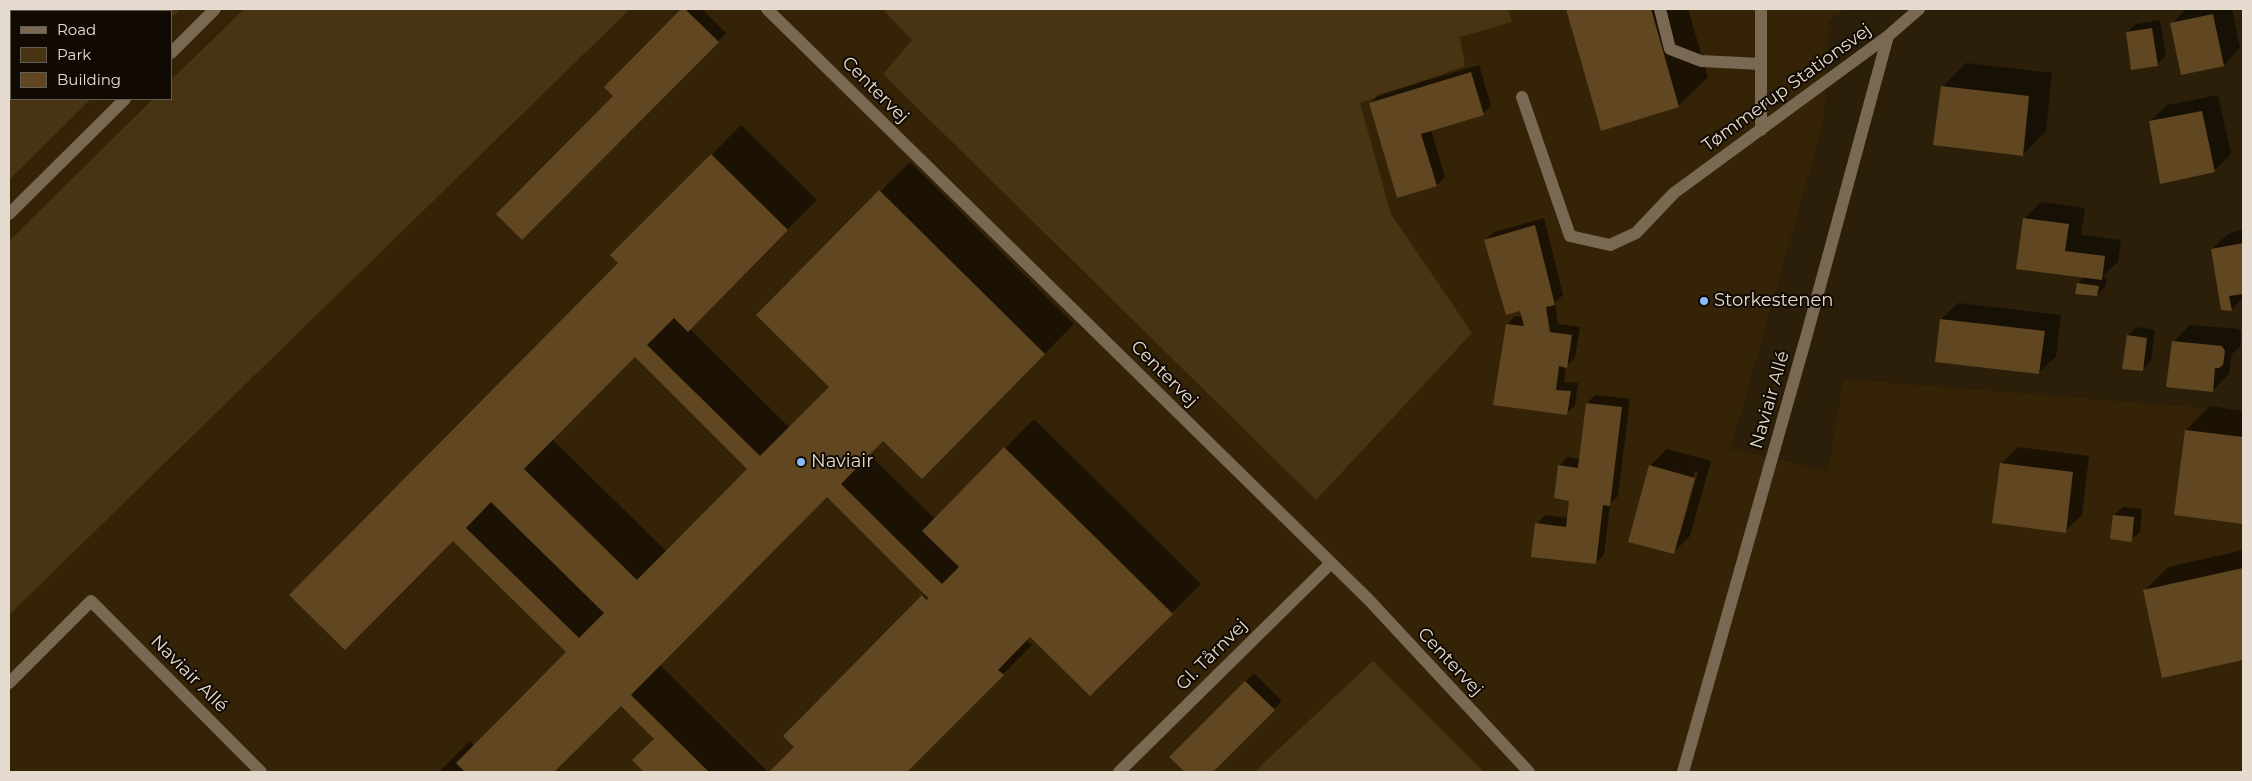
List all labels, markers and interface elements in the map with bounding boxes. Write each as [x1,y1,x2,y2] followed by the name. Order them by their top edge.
[10,10,172,100] legend
[1698,19,1876,157] street label: Tømmerup Stationsvej
[57,20,96,39] text: Road
[57,45,91,64] text: Park
[837,52,913,128] street label: Centervej
[57,70,121,89] text: Building
[1714,290,1833,312] place label: Storkestenen
[1698,295,1710,307] marker: Storkestenen
[1126,336,1202,412] street label: Centervej
[1746,349,1794,451] street label: Naviair Allé
[811,451,873,473] place label: Naviair
[795,456,807,468] marker: Naviair
[1172,615,1252,695] street label: Gl. Tårnvej
[1413,623,1487,701] street label: Centervej
[146,631,232,717] street label: Naviair Allé

